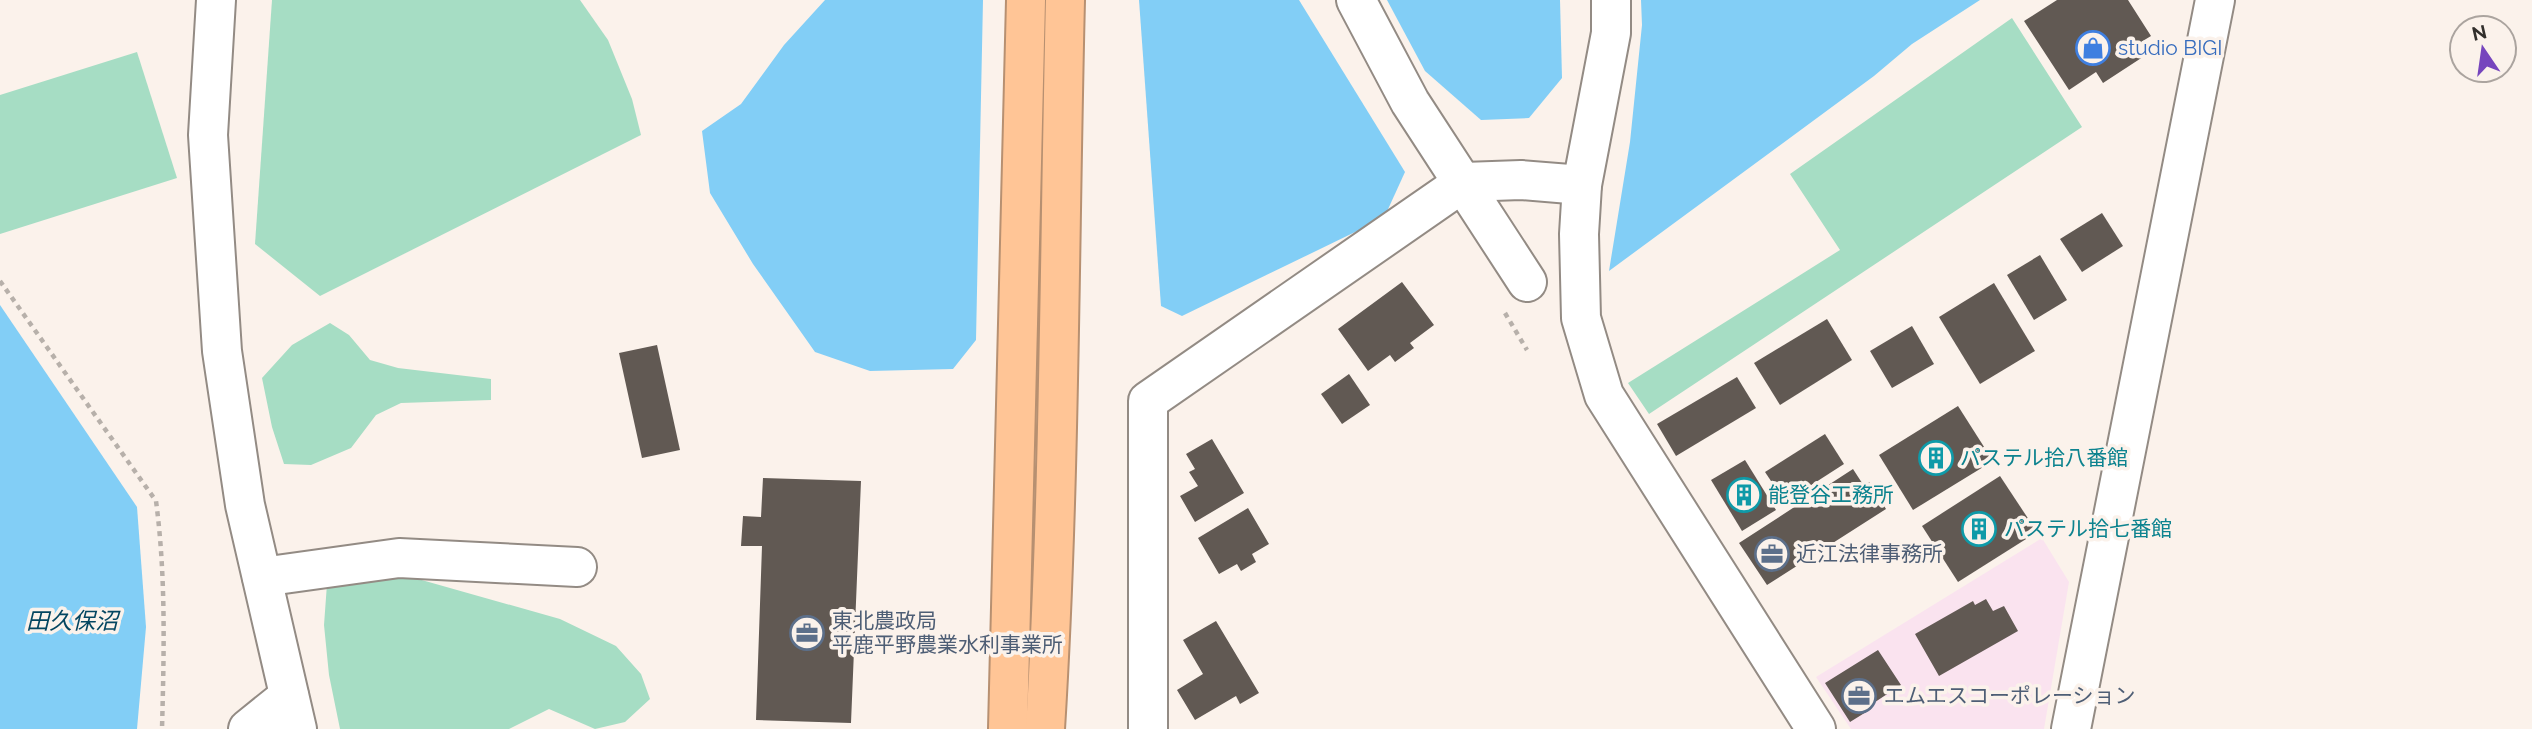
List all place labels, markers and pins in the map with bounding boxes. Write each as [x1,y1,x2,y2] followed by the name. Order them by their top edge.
[2074,29,2112,67] shop icon: studio BIGI
[2118,35,2223,60] place label: studio BIGI
[1917,439,1955,477] building icon: パステル拾八番館
[1960,445,2128,470] place label: パステル拾八番館
[1725,476,1763,514] building icon: 能登谷工務所
[1768,482,1894,507] place label: 能登谷工務所
[1960,510,1998,548] building icon: パステル拾七番館
[2004,516,2172,541] place label: パステル拾七番館
[1753,535,1791,573] office icon: 近江法律事務所
[1796,541,1943,566] place label: 近江法律事務所
[832,608,1063,657] place label: 東北農政局 平鹿平野農業水利事業所
[788,614,826,652] office icon: 東北農政局 平鹿平野農業水利事業所
[1840,677,1878,715] office icon: エムエスコーポレーション
[1884,683,2136,708] place label: エムエスコーポレーション

